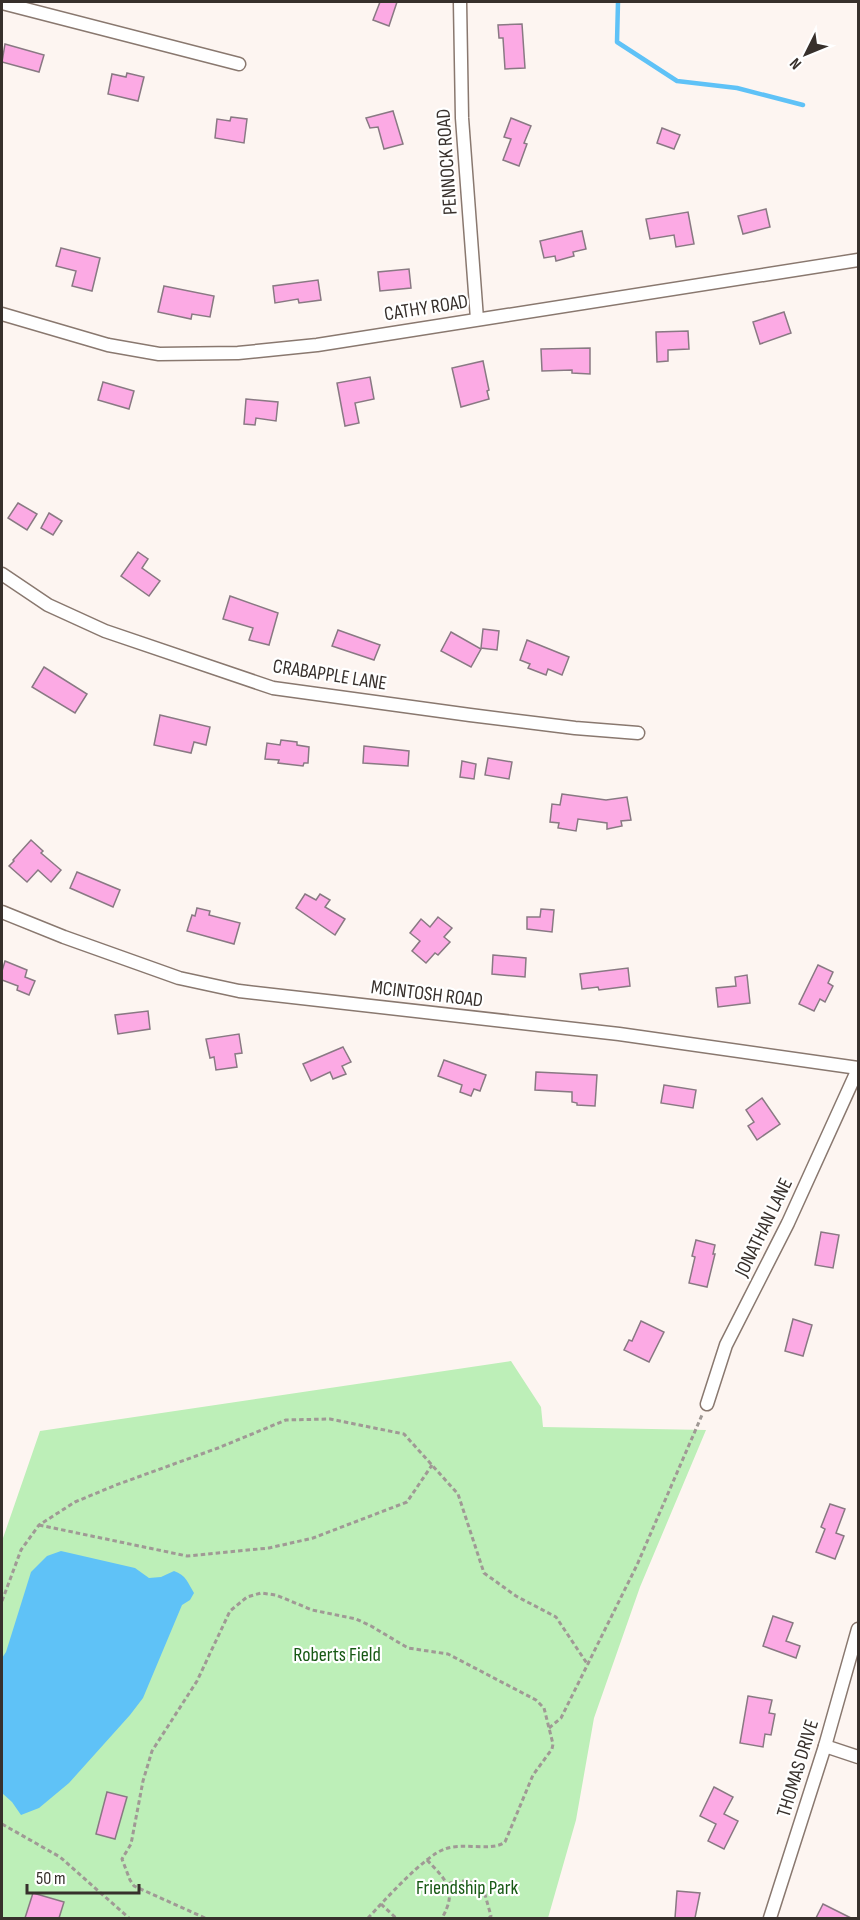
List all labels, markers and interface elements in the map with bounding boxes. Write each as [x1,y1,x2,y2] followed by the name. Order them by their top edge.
[776,24,836,84] north arrow
[786,54,806,73] text: N
[431,108,463,216] street label: PENNOCK ROAD
[383,290,470,326] street label: CATHY ROAD
[271,654,389,696] street label: CRABAPPLE LANE
[370,975,484,1013] street label: MCINTOSH ROAD
[729,1174,798,1282] street label: JONATHAN LANE
[293,1643,381,1667] park label: Roberts Field
[772,1717,824,1820] street label: THOMAS DRIVE
[27,1857,140,1895] scale bar
[36,1868,66,1889] text: 50 m
[416,1876,518,1900] park label: Friendship Park

